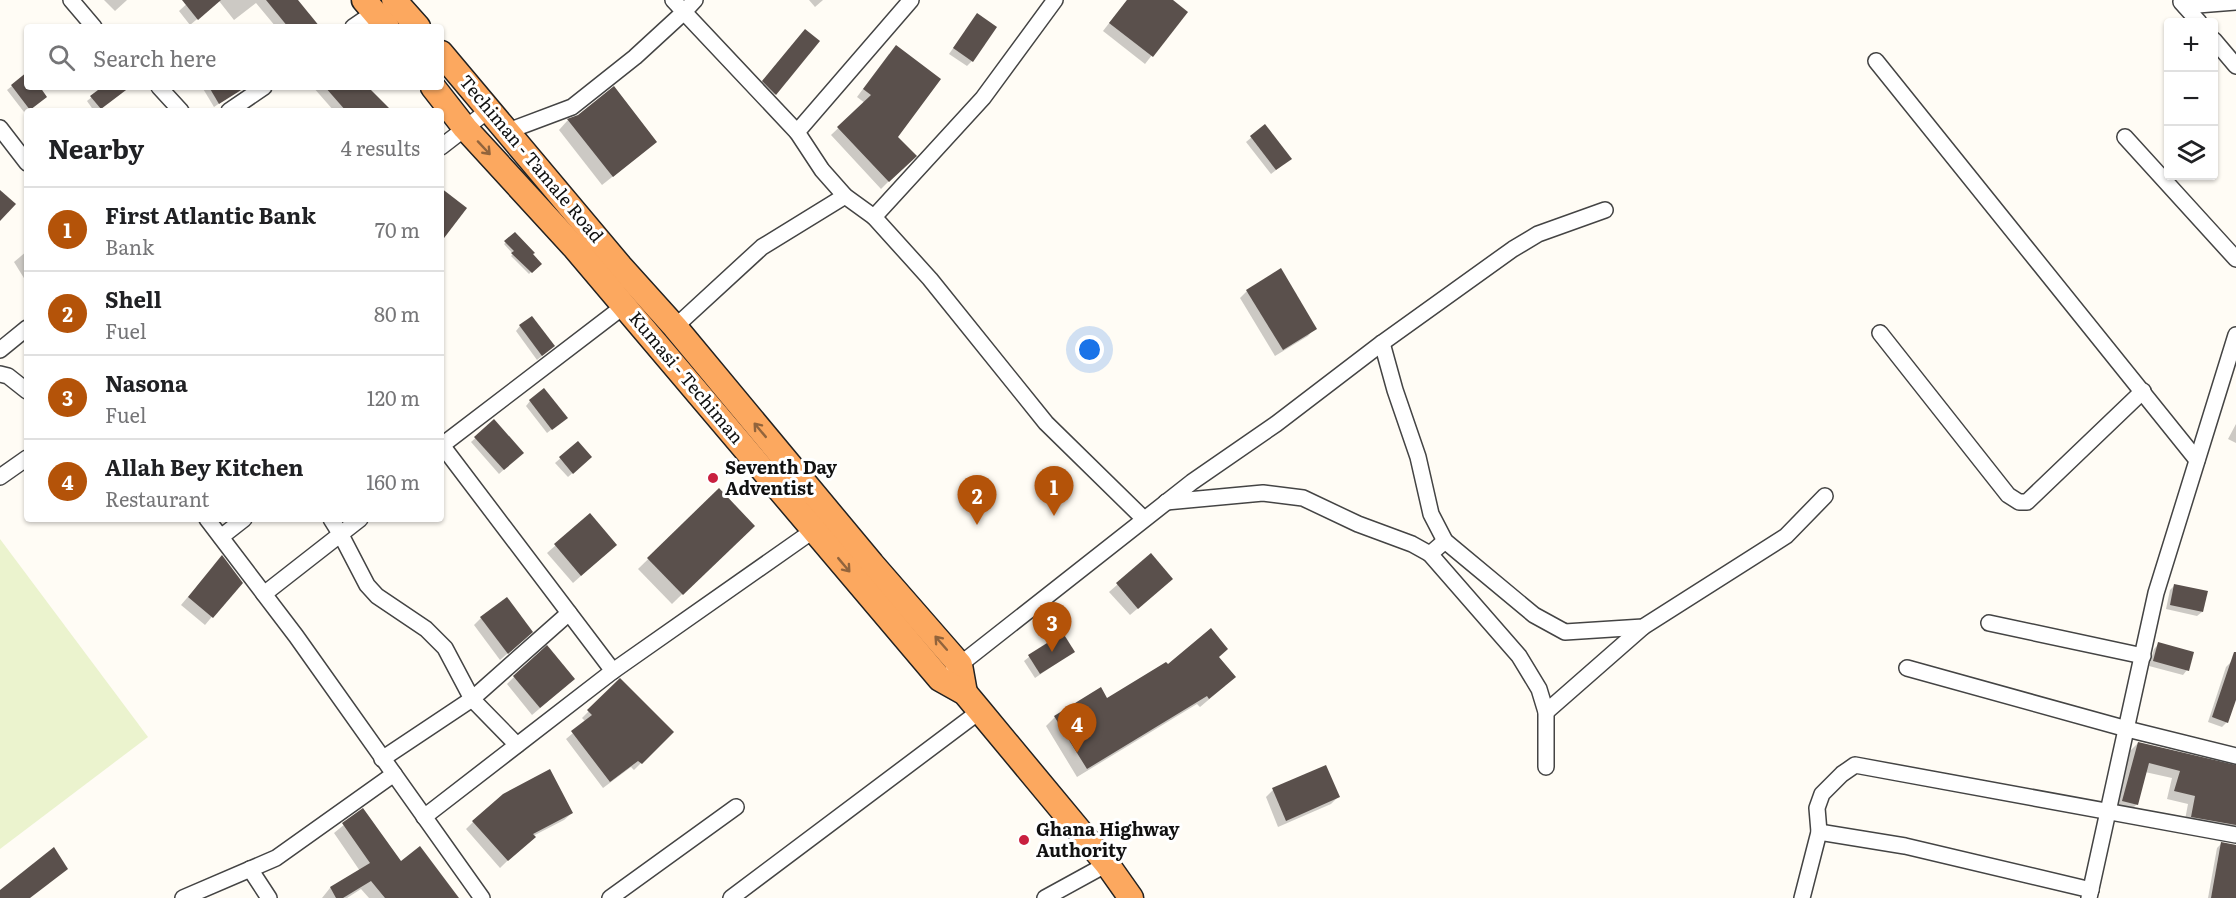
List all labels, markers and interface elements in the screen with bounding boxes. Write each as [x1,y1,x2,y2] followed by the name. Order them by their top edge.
[2164,18,2218,180] map controls
[2164,18,2218,72] button: +
[24,24,444,90] search box
[45,41,78,74] icon: search
[93,41,216,74] text: Search here
[454,68,611,248] street label: Techiman - Tamale Road
[2164,72,2218,126] button: −
[2164,126,2218,180] button: layers
[48,128,144,167] text: Nearby
[341,132,420,162] text: 4 results
[477,140,491,155] one-way arrow
[105,198,316,231] text: First Atlantic Bank
[63,214,72,244] text: 1
[375,214,420,244] text: 70 m
[105,231,154,261] text: Bank
[105,282,162,315] text: Shell
[62,298,73,328] text: 2
[374,298,420,328] text: 80 m
[623,305,751,449] street label: Kumasi - Techiman
[105,315,146,345] text: Fuel
[1075,335,1104,364] your location
[105,366,188,399] text: Nasona
[62,382,73,412] text: 3
[367,382,420,412] text: 120 m
[105,399,146,429] text: Fuel
[754,422,767,438] one-way arrow
[105,450,304,483] text: Allah Bey Kitchen
[725,453,837,501] place label: Seventh Day Adventist
[61,466,74,496] text: 4
[366,466,420,496] text: 160 m
[1034,466,1074,516] pin: 1
[706,471,720,485] marker: Seventh Day Adventist
[958,476,996,525] pin: 2
[105,483,209,513] text: Restaurant
[837,557,851,572] one-way arrow
[1032,602,1072,652] pin: 3
[934,636,948,651] one-way arrow
[1058,704,1096,753] pin: 4
[1036,815,1180,863] place label: Ghana Highway Authority
[1017,833,1031,847] marker: Ghana Highway Authority

